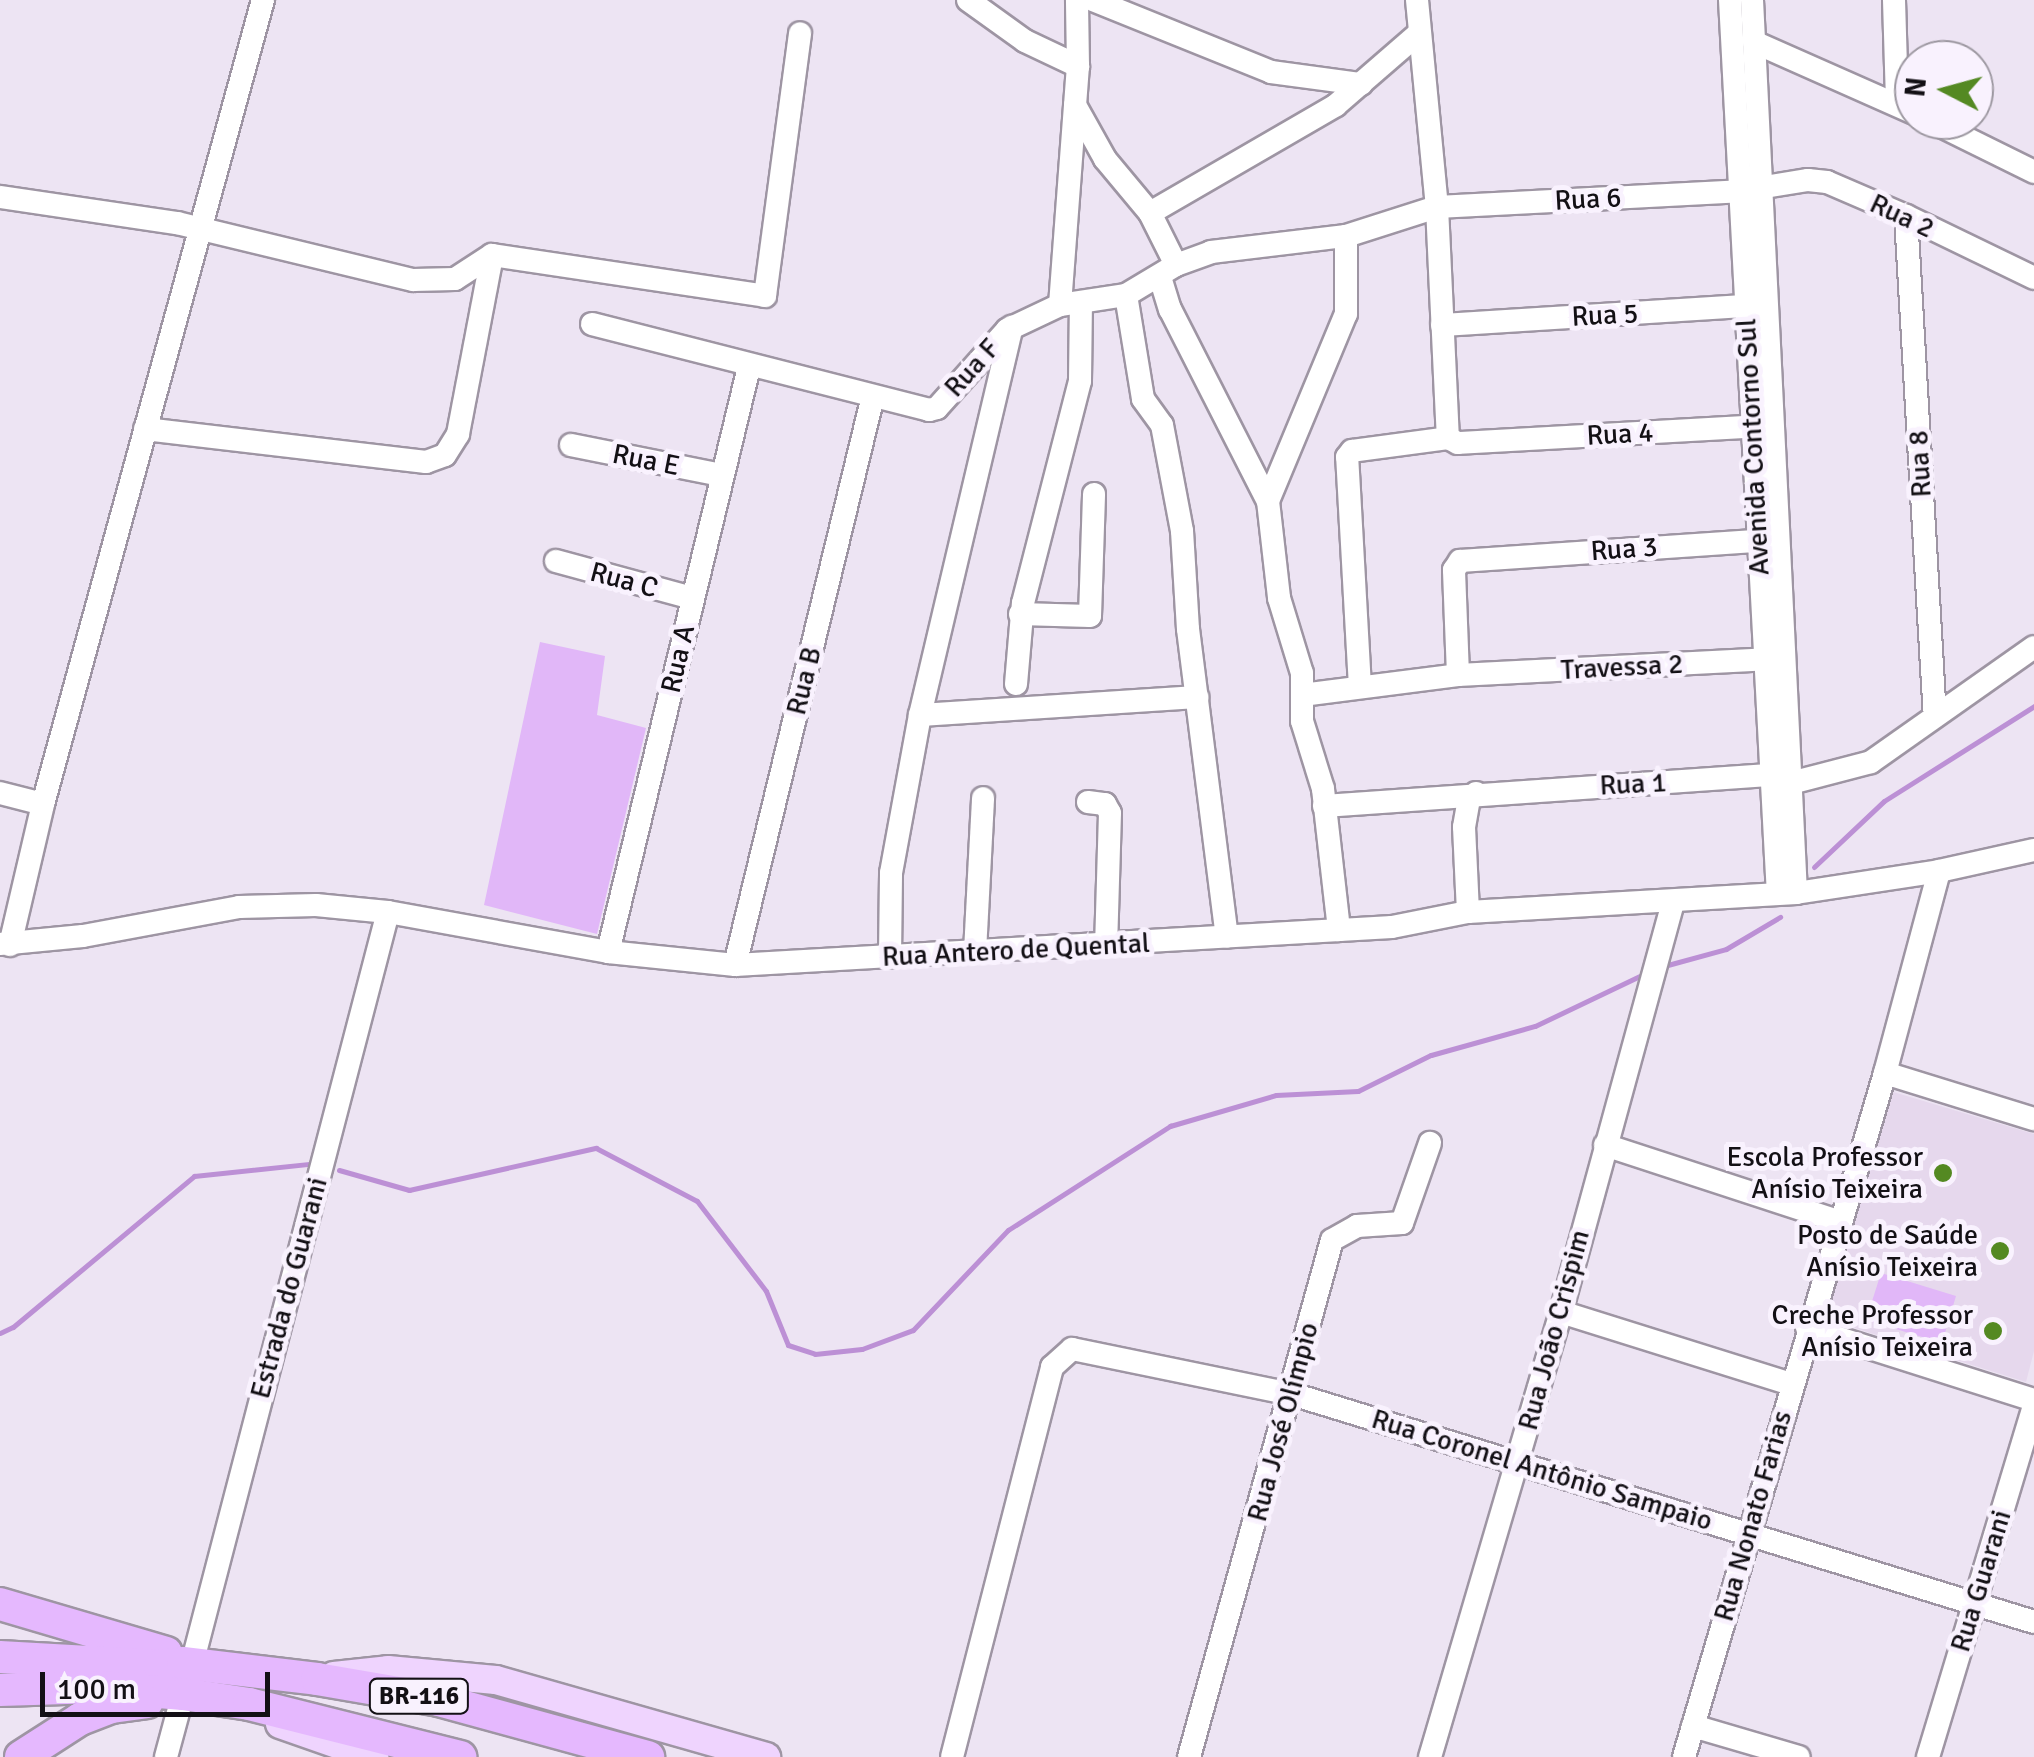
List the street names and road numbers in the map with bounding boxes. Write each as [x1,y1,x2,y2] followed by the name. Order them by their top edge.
[1554,180,1622,218] street label: Rua 6
[1865,187,1939,245] street label: Rua 2
[1571,296,1639,334] street label: Rua 5
[1729,318,1777,576] street label: Avenida Contorno Sul
[937,332,1007,404] street label: Rua F
[1586,415,1654,453] street label: Rua 4
[1901,430,1939,498] street label: Rua 8
[610,437,682,483] street label: Rua E
[1589,530,1659,568] street label: Rua 3
[586,555,662,605] street label: Rua C
[654,622,702,696] street label: Rua A
[779,644,829,718] street label: Rua B
[1560,647,1684,687] street label: Travessa 2
[1599,765,1667,803] street label: Rua 1
[881,926,1151,974] street label: Rua Antero de Quental
[243,1174,335,1402] street label: Estrada do Guarani
[1511,1226,1597,1434] street label: Rua João Crispim
[1240,1319,1326,1525] street label: Rua José Olímpio
[1368,1402,1716,1538] street label: Rua Coronel Antônio Sampaio
[1707,1407,1799,1625] street label: Rua Nonato Farias
[1944,1506,2018,1656] street label: Rua Guarani
[366,1676,472,1716] road number: BR-116

